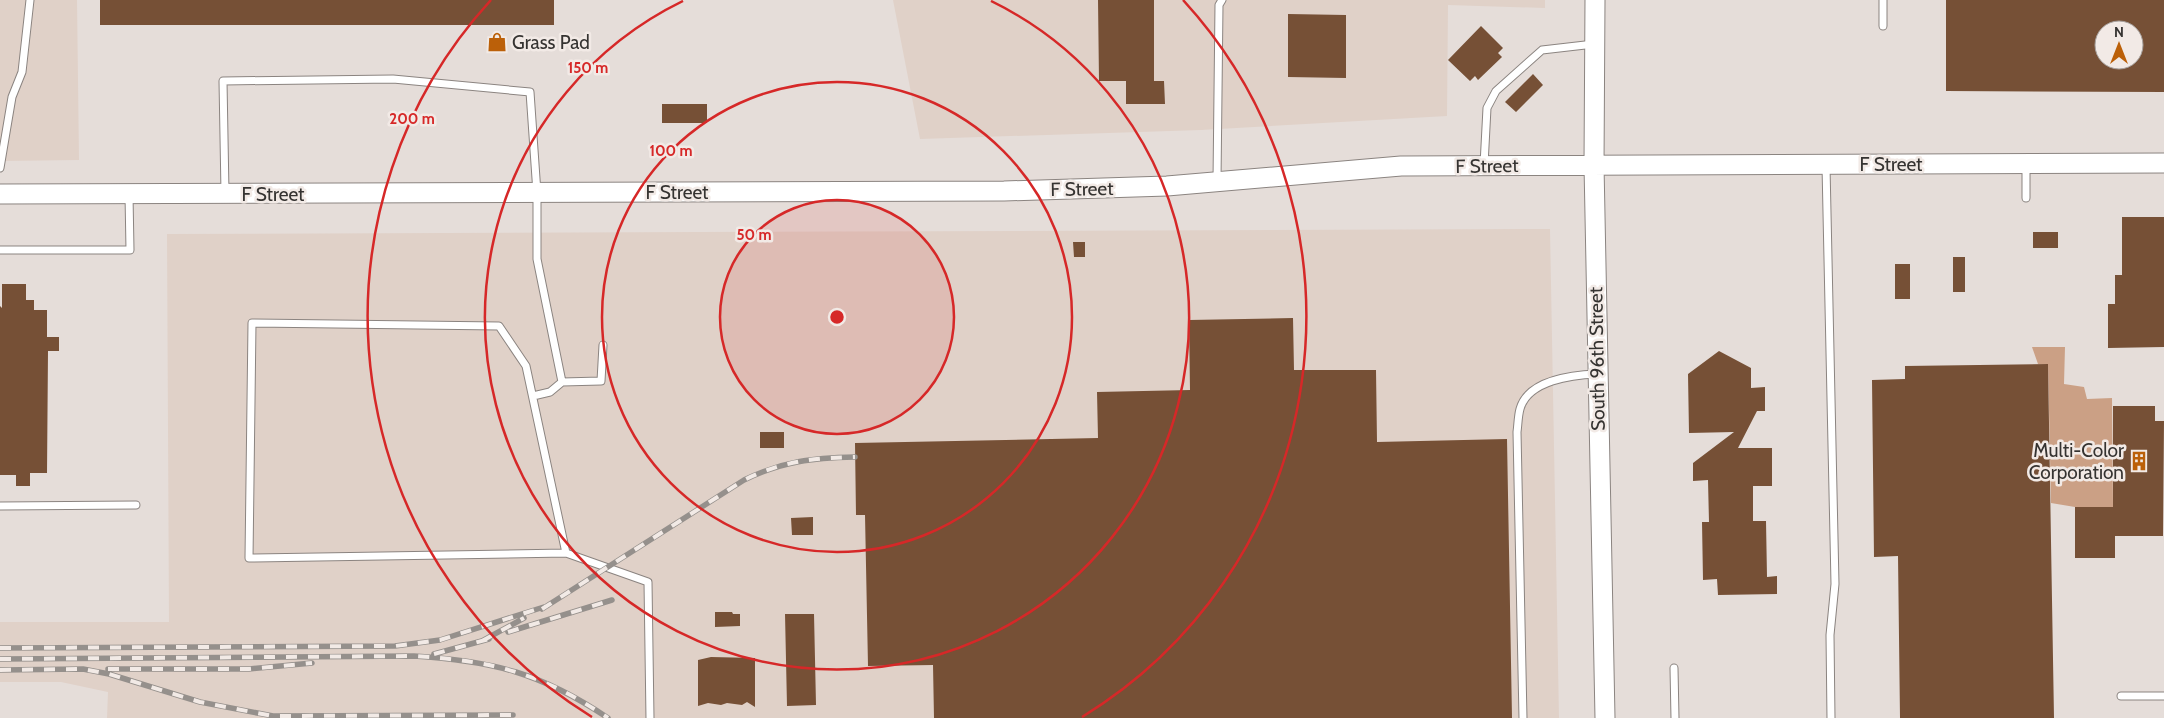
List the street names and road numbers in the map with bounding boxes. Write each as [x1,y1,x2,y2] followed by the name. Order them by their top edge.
[1859,153,1923,176] street label: F Street
[1455,154,1519,178] street label: F Street
[1050,177,1114,201] street label: F Street
[645,181,709,204] street label: F Street
[241,183,305,206] street label: F Street
[1584,286,1610,431] street label: South 96th Street

